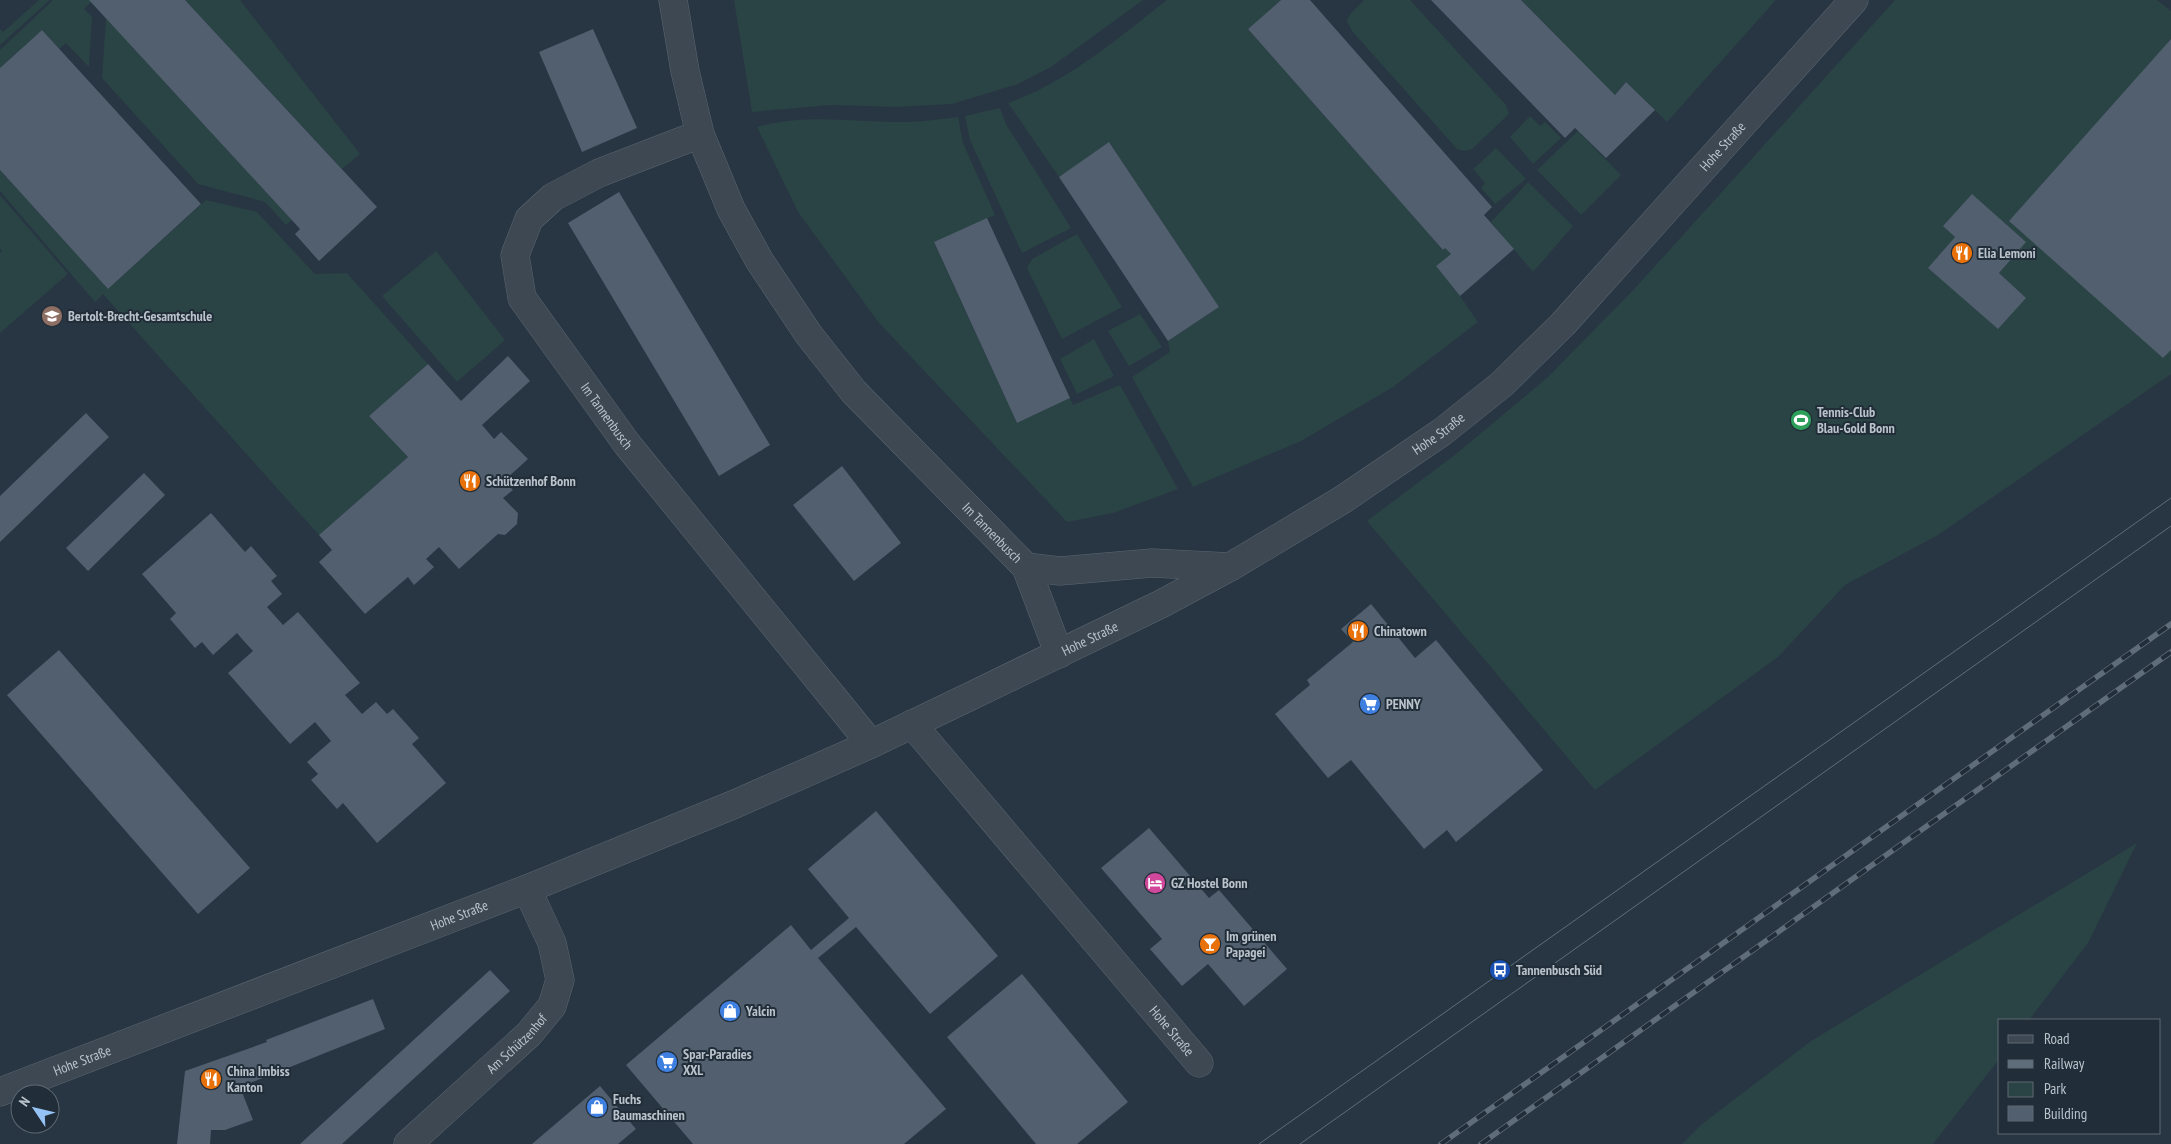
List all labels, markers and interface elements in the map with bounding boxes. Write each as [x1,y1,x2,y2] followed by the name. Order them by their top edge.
[1696,118,1750,175] street label: Hohe Straße
[1950,241,1974,265] restaurant icon: Elia Lemoni
[1978,244,2036,262] place label: Elia Lemoni
[40,304,64,328] school or university icon: Bertolt-Brecht-Gesamtschule
[68,307,212,325] place label: Bertolt-Brecht-Gesamtschule
[577,379,637,453] street label: Im Tannenbusch
[1817,403,1895,437] place label: Tennis-Club Blau-Gold Bonn
[1409,408,1468,459] street label: Hohe Straße
[1789,408,1813,432] sports icon: Tennis-Club Blau-Gold Bonn
[458,469,482,493] restaurant icon: Schützenhof Bonn
[486,472,576,490] place label: Schützenhof Bonn
[958,498,1026,567] street label: Im Tannenbusch
[1059,617,1121,660] street label: Hohe Straße
[1346,619,1370,643] restaurant icon: Chinatown
[1374,622,1427,640] place label: Chinatown
[1358,692,1382,716] supermarket icon: PENNY
[1386,695,1421,713] place label: PENNY
[1143,871,1167,895] hotel icon: GZ Hostel Bonn
[1171,874,1248,892] place label: GZ Hostel Bonn
[428,896,491,934] street label: Hohe Straße
[1226,927,1277,961] place label: Im grünen Papagei
[1198,932,1222,956] bar icon: Im grünen Papagei
[1488,958,1512,982] bus stop icon: Tannenbusch Süd
[1516,961,1602,979] place label: Tannenbusch Süd
[718,999,742,1023] shop icon: Yalcin
[745,1002,776,1020] place label: Yalcin
[1145,1002,1198,1060] street label: Hohe Straße
[482,1010,551,1077] street label: Am Schützenhof
[1998,1019,2161,1134] legend
[2044,1029,2070,1048] text: Road
[51,1041,114,1080] street label: Hohe Straße
[683,1045,752,1079] place label: Spar-Paradies XXL
[655,1050,679,1074] supermarket icon: Spar-Paradies XXL
[2044,1054,2085,1073] text: Railway
[227,1062,290,1096] place label: China Imbiss Kanton
[199,1067,223,1091] restaurant icon: China Imbiss Kanton
[2044,1079,2066,1098] text: Park
[10,1084,60,1134] north arrow
[613,1090,685,1124] place label: Fuchs Baumaschinen
[15,1093,34,1110] text: N
[585,1095,609,1119] shop icon: Fuchs Baumaschinen
[2044,1104,2087,1123] text: Building

